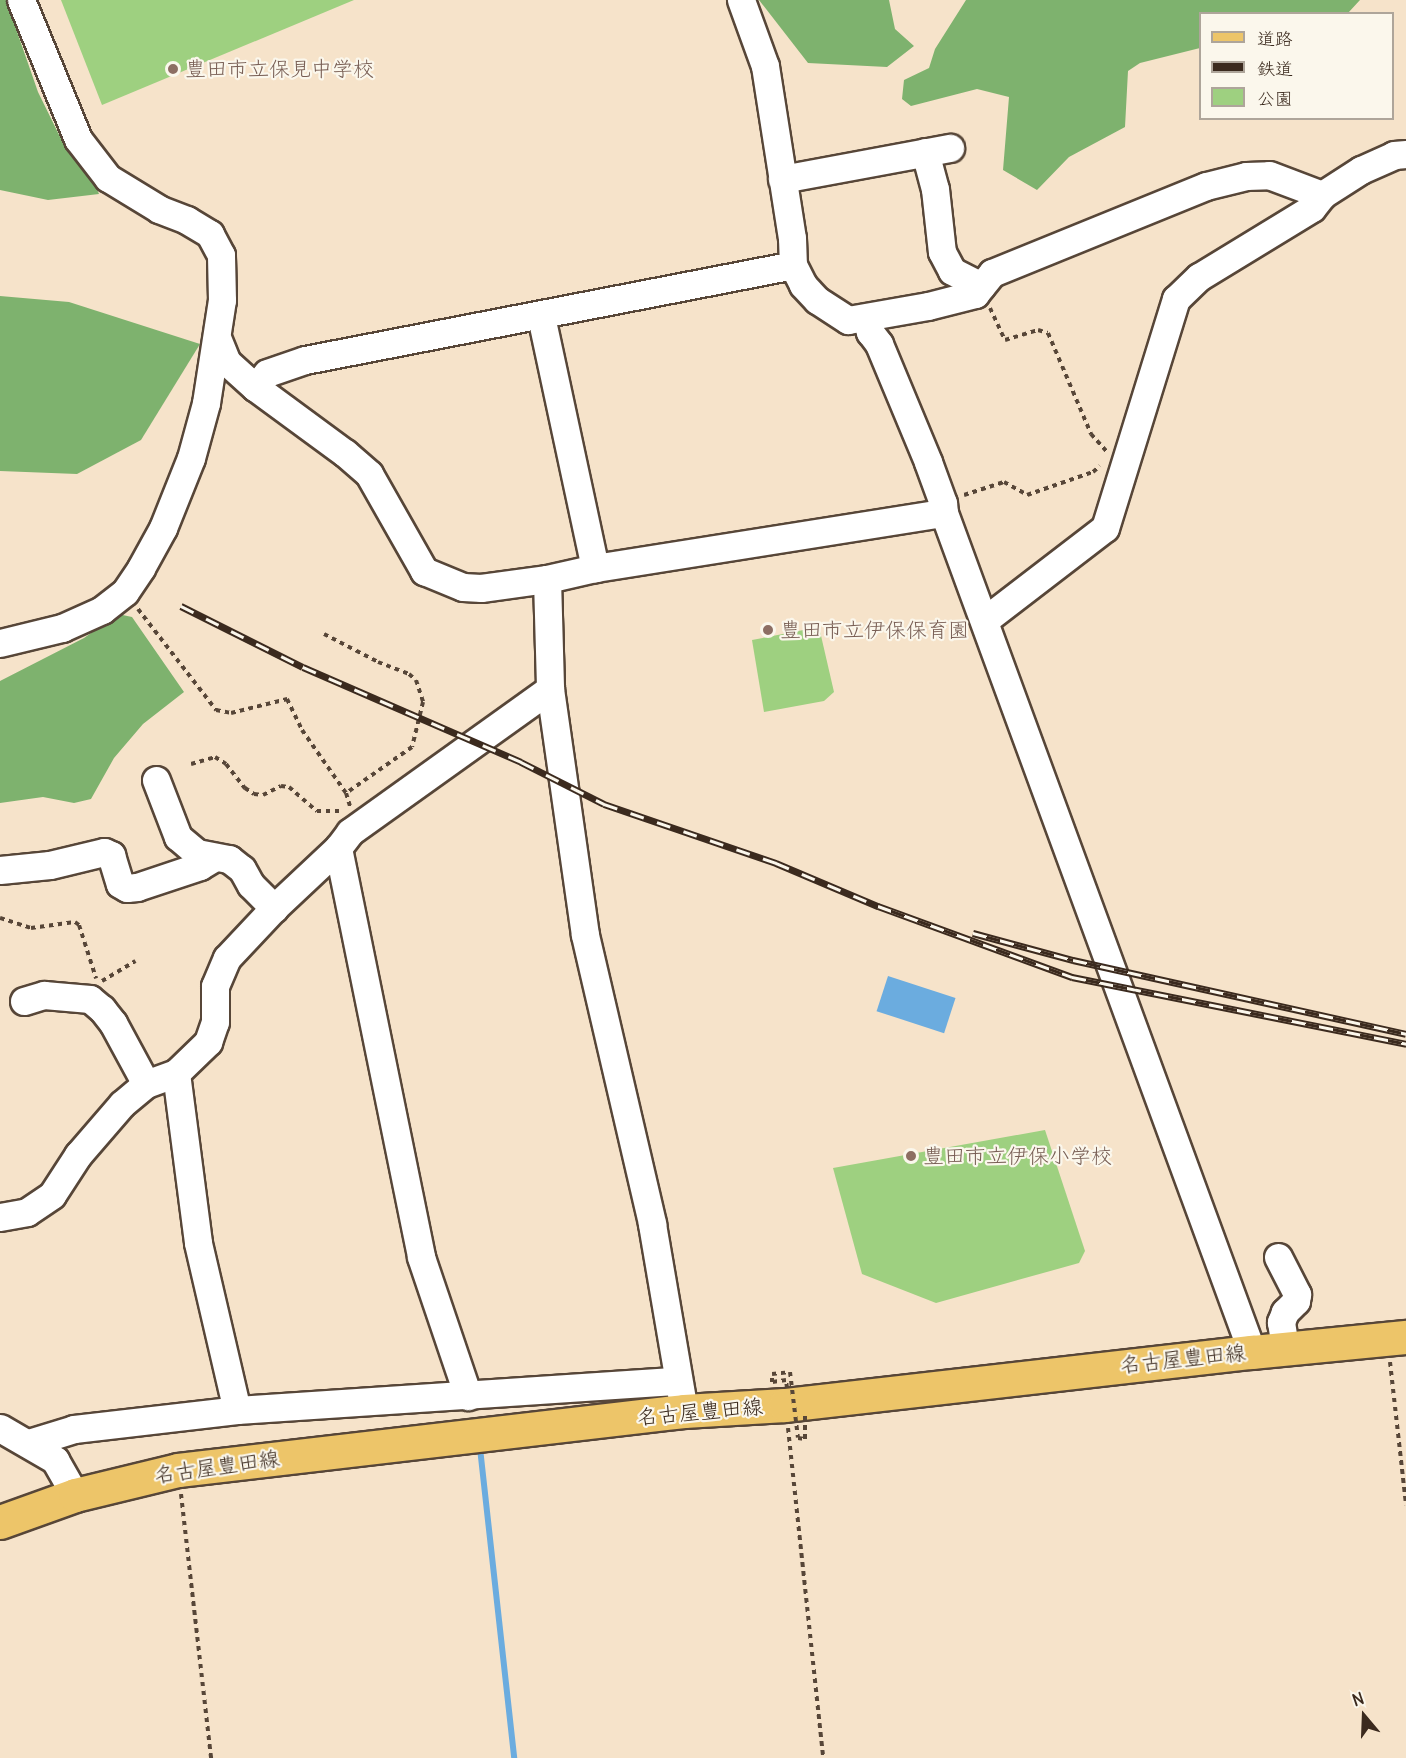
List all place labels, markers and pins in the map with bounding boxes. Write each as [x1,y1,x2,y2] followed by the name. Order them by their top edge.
[185,56,374,82] place label: 豊田市立保見中学校
[166,62,180,76] marker: 豊田市立保見中学校
[780,617,969,643] place label: 豊田市立伊保保育園
[761,623,775,637] marker: 豊田市立伊保保育園
[923,1143,1112,1169] place label: 豊田市立伊保小学校
[904,1149,918,1163] marker: 豊田市立伊保小学校

